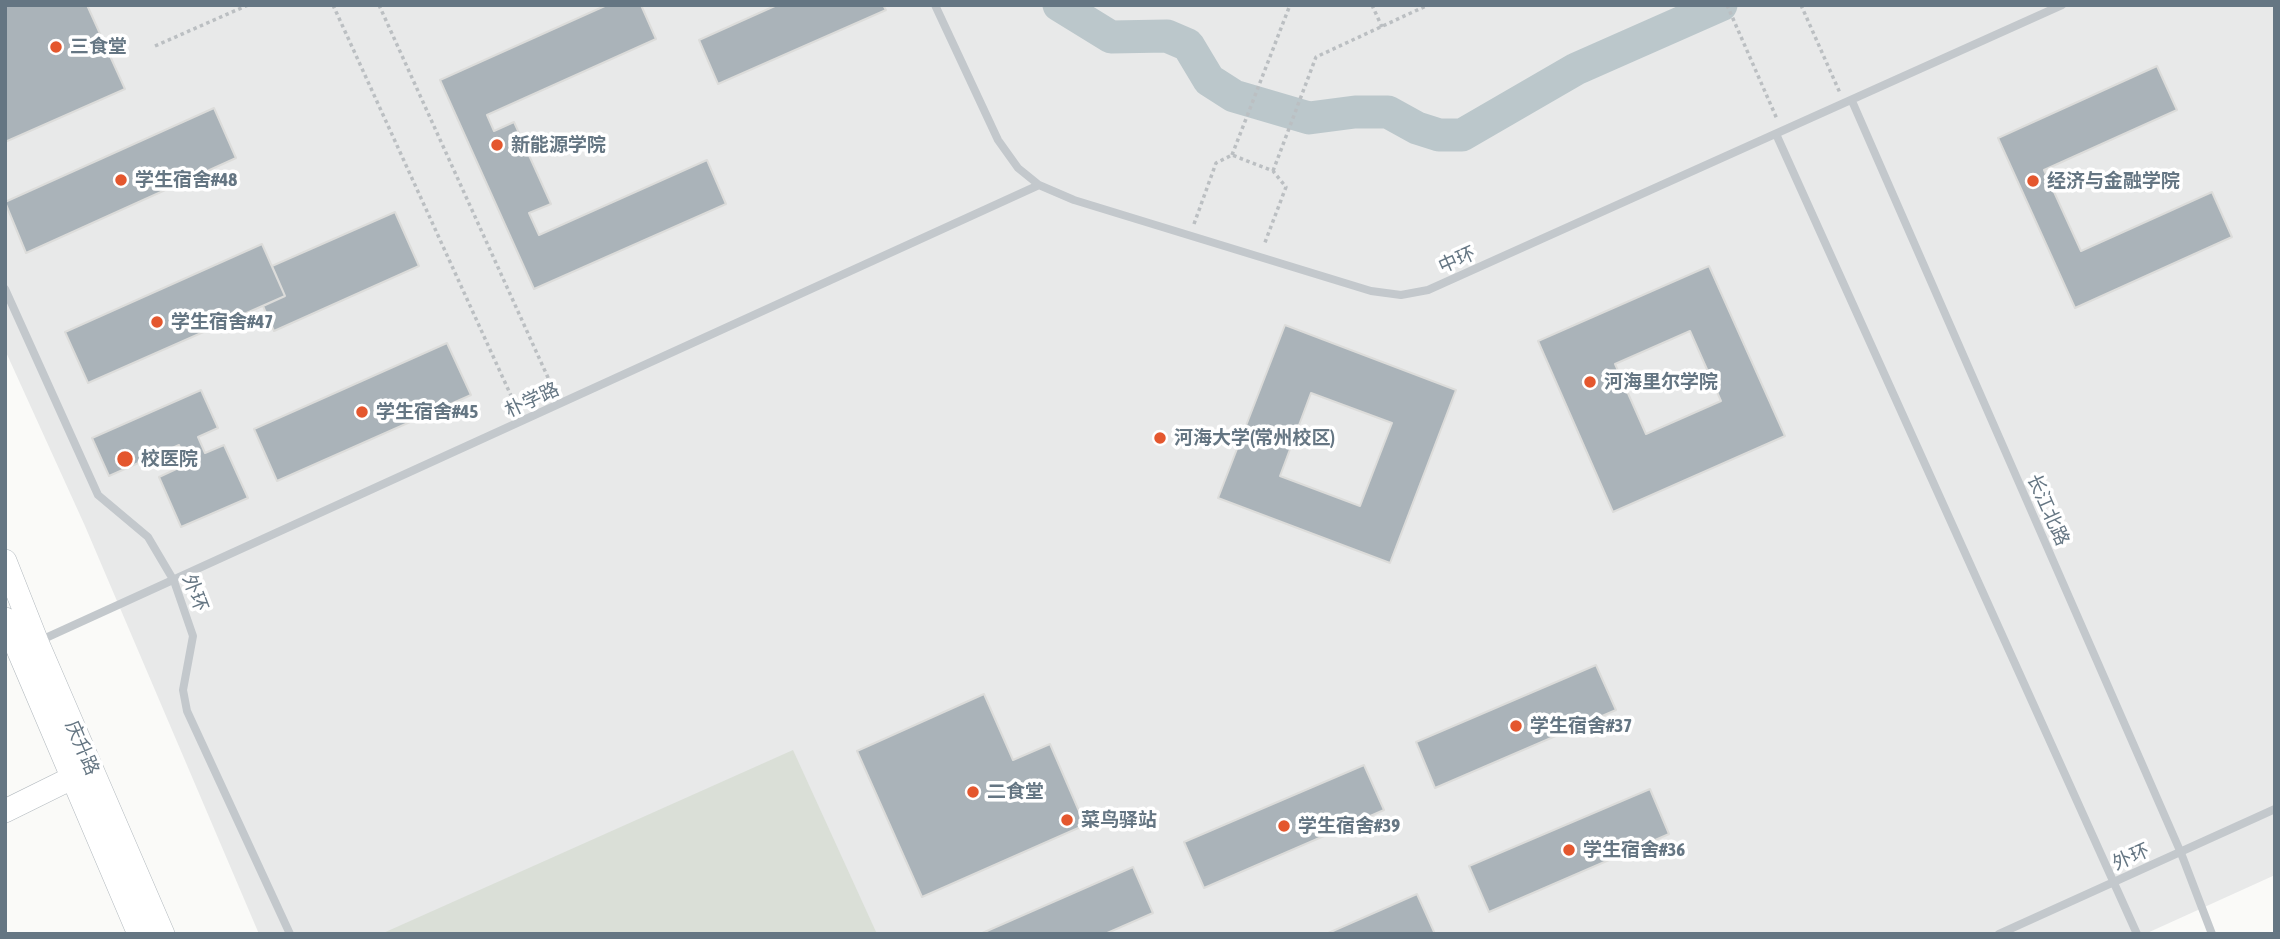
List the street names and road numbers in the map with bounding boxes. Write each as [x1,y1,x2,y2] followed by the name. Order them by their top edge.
[1435,242,1479,278] street label: 中环
[501,378,563,422] street label: 朴学路
[2022,471,2074,549] street label: 长江北路
[178,571,212,615] street label: 外环
[60,717,104,779] street label: 庆升路
[2109,839,2153,875] street label: 外环

